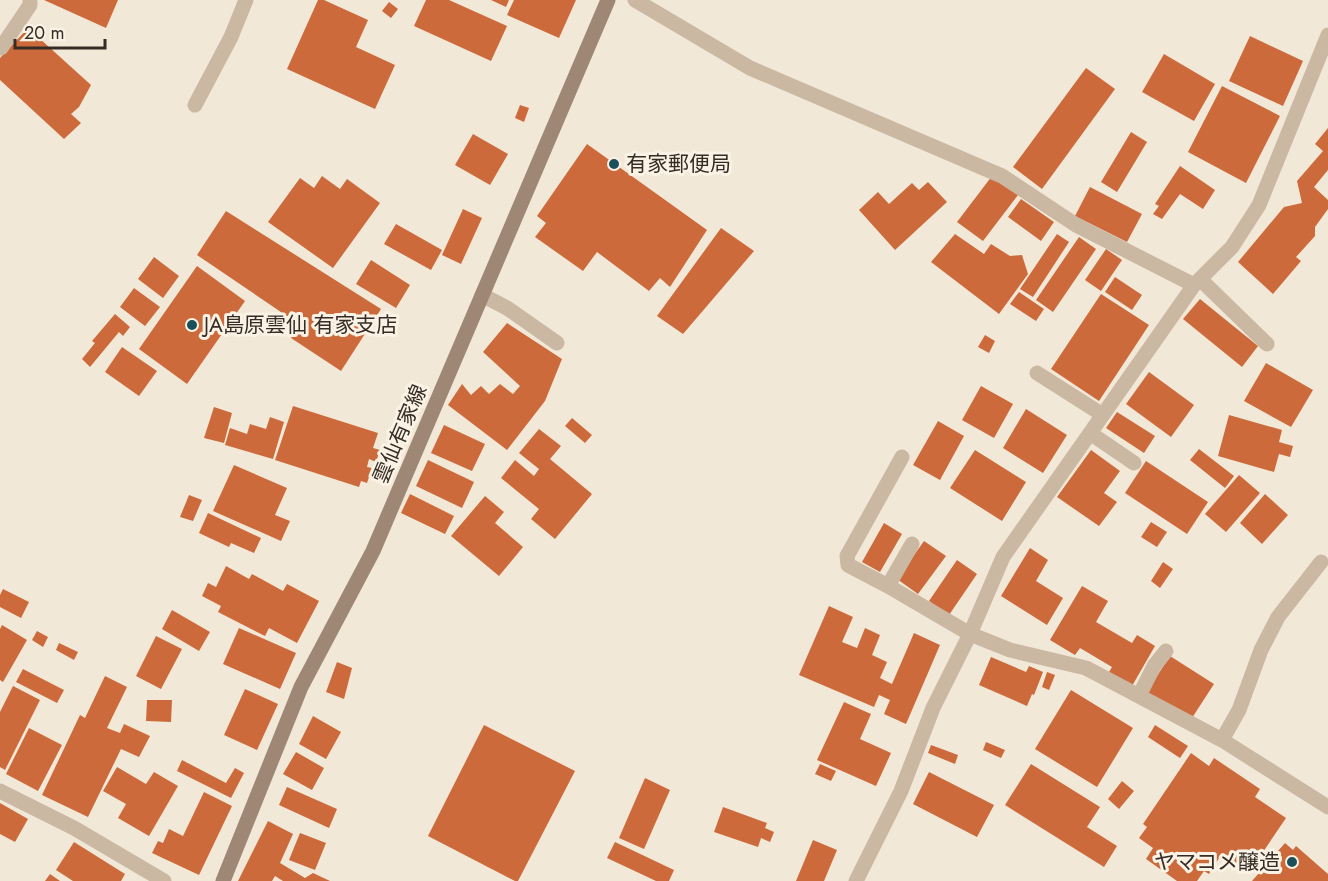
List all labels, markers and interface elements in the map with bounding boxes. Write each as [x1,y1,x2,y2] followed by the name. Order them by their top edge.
[15,12,105,50] scale bar
[24,20,64,46] text: 20 m
[626,149,731,179] place label: 有家郵便局
[607,157,621,171] marker: 有家郵便局
[201,310,397,340] place label: JA島原雲仙 有家支店
[185,318,199,332] marker: JA島原雲仙 有家支店
[366,380,434,488] street label: 雲仙有家線
[1154,847,1280,877] place label: ヤマコメ醸造
[1285,855,1299,869] marker: ヤマコメ醸造

